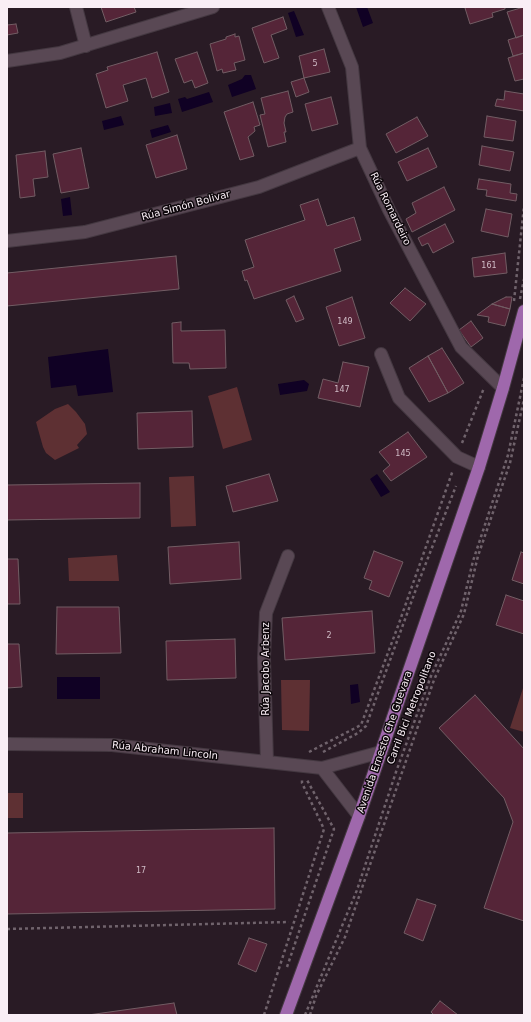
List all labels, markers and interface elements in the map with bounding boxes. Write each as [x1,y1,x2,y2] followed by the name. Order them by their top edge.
[312,59,318,69] house number: 5
[367,170,413,248] street label: Rúa Romardeiro
[140,188,232,224] street label: Rúa Simón Bolivar
[481,261,497,271] house number: 161
[337,317,353,327] house number: 149
[334,385,350,395] house number: 147
[395,449,411,459] house number: 145
[260,622,272,716] street label: Rúa Jacobo Arbenz
[326,631,332,641] house number: 2
[385,650,439,766] street label: Carril Bici Metropolitano
[355,669,415,815] street label: Avenida Ernesto Che Guevara
[111,739,219,763] street label: Rúa Abraham Lincoln
[136,866,146,876] house number: 17

